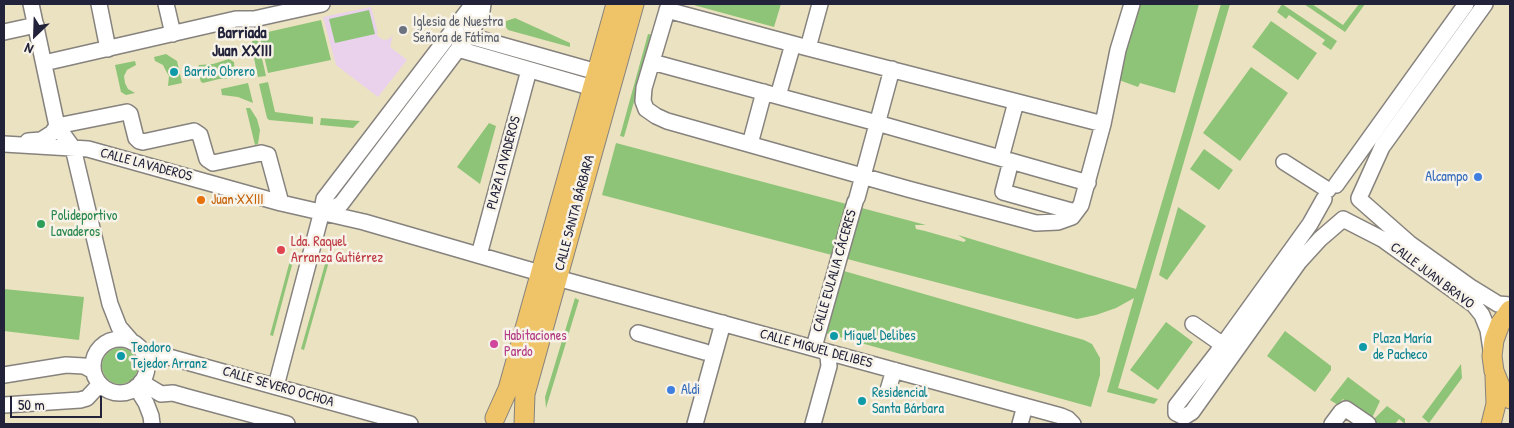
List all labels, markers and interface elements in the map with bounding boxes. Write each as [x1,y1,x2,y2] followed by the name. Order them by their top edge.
[10,10,60,60] north arrow
[413,14,503,46] place label: Iglesia de Nuestra Señora de Fátima
[212,24,272,62] district label: Barriada Juan XXIII
[397,24,409,36] marker: Iglesia de Nuestra Señora de Fátima
[21,39,36,59] text: N
[184,64,255,80] place label: Barrio Obrero
[168,66,180,78] marker: Barrio Obrero
[483,114,525,212] street label: PLAZA LAVADEROS
[98,145,194,185] street label: CALLE LAVADEROS
[551,153,599,273] street label: CALLE SANTA BÁRBARA
[1425,169,1468,185] place label: Alcampo
[1472,171,1484,183] marker: Alcampo
[211,192,264,208] place label: Juan XXIII
[195,194,207,206] marker: Juan XXIII
[51,208,117,240] place label: Polideportivo Lavaderos
[810,208,860,334] street label: CALLE EULALIA CÁCERES
[35,218,47,230] marker: Polideportivo Lavaderos
[291,234,383,266] place label: Lda. Raquel Arranza Gutiérrez
[1387,239,1477,313] street label: CALLE JUAN BRAVO
[275,244,287,256] marker: Lda. Raquel Arranza Gutiérrez
[758,326,874,372] street label: CALLE MIGUEL DELIBES
[504,328,567,361] place label: Habitaciones Pardo
[844,328,916,344] place label: Miguel Delibes
[828,330,840,342] marker: Miguel Delibes
[1373,331,1431,364] place label: Plaza María de Pacheco
[488,338,500,350] marker: Habitaciones Pardo
[131,340,207,372] place label: Teodoro Tejedor Arranz
[1357,341,1369,353] marker: Plaza María de Pacheco
[115,350,127,362] marker: Teodoro Tejedor Arranz
[220,363,336,411] street label: CALLE SEVERO OCHOA
[681,382,700,398] place label: Aldi
[665,384,677,396] marker: Aldi
[872,385,944,418] place label: Residencial Santa Bárbara
[12,386,105,418] scale bar
[18,394,45,415] text: 50 m
[856,395,868,407] marker: Residencial Santa Bárbara

